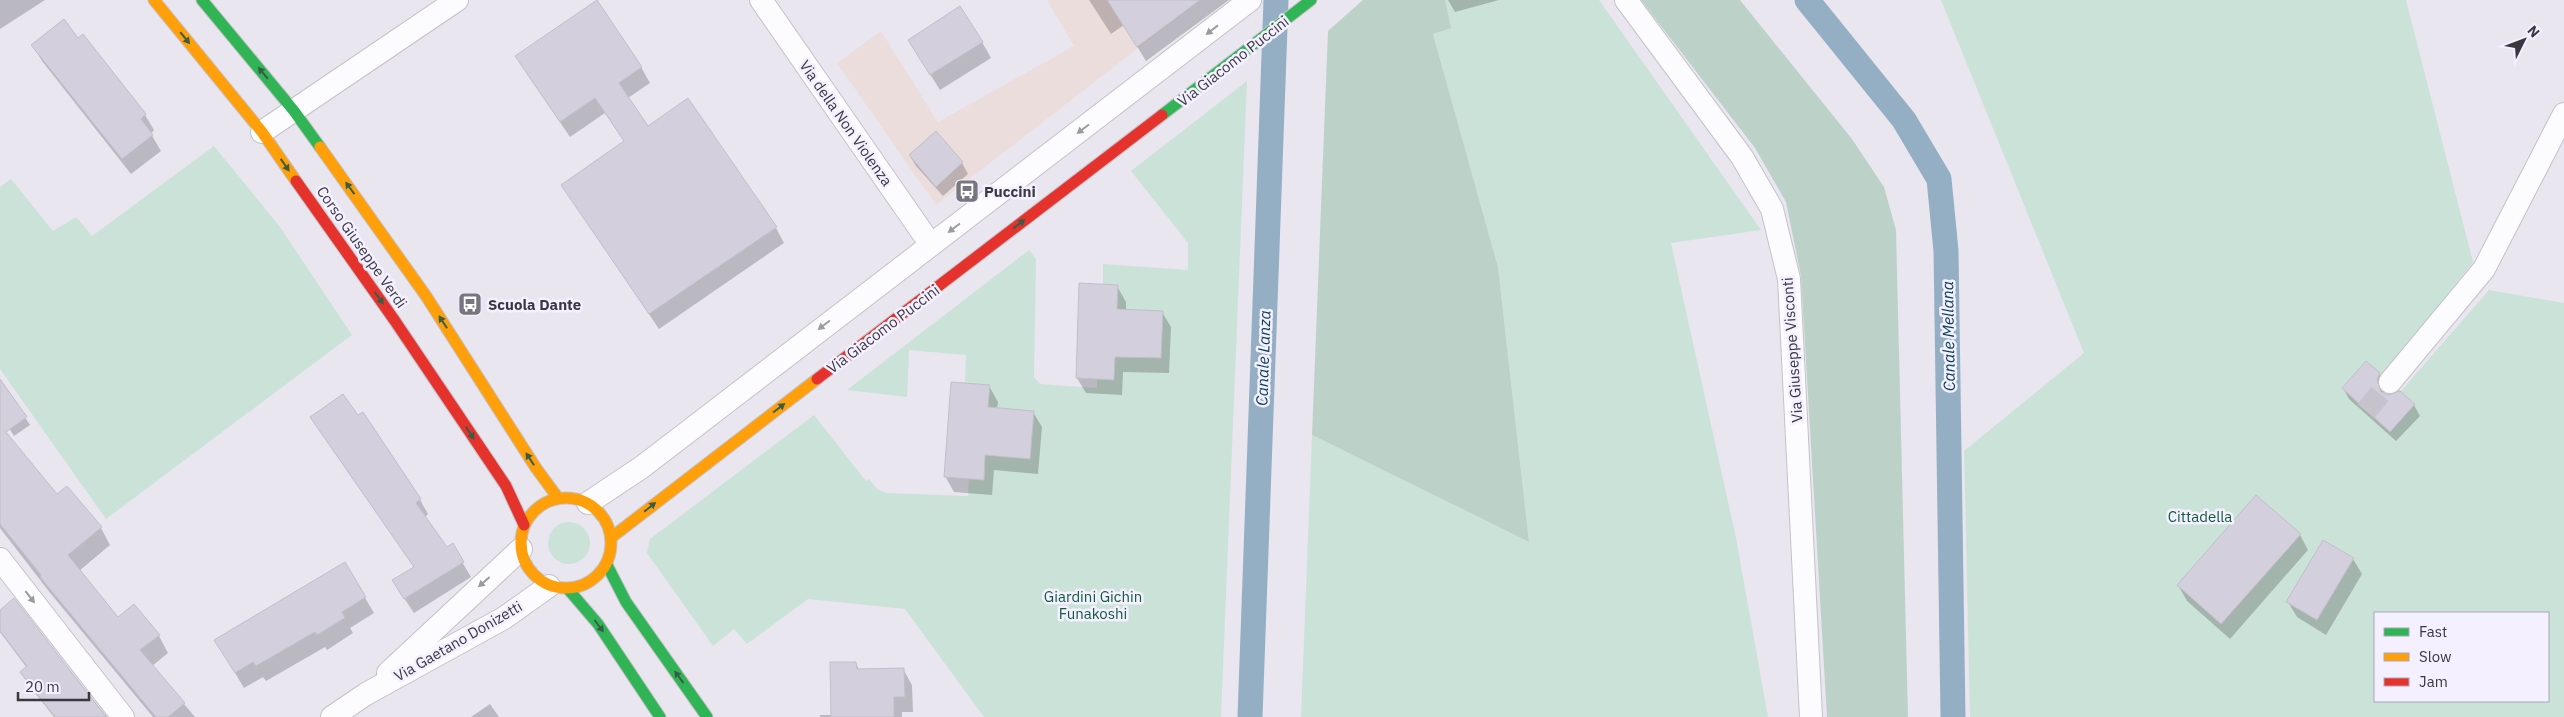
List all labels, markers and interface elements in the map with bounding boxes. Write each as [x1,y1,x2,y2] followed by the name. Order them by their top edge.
[1174,12,1292,110] street label: Via Giacomo Puccini
[2499,15,2549,65] north arrow
[2524,22,2544,41] text: N
[1205,25,1219,35] one-way arrow
[179,31,190,44] one-way arrow
[795,56,897,190] street label: Via della Non Violenza
[258,67,269,80] one-way arrow
[1077,124,1090,135] one-way arrow
[280,158,290,172] one-way arrow
[954,178,980,204] bus stop icon: Puccini
[313,182,411,312] street label: Corso Giuseppe Verdi
[345,182,355,195] one-way arrow
[984,182,1036,201] place label: Puccini
[1013,219,1026,230] one-way arrow
[947,223,961,233] one-way arrow
[1777,277,1807,423] street label: Via Giuseppe Visconti
[823,280,943,378] street label: Via Giacomo Puccini
[1937,281,1959,391] water label: Canale Mellana
[374,291,384,305] one-way arrow
[457,291,483,317] bus stop icon: Scuola Dante
[488,295,581,314] place label: Scuola Dante
[1251,310,1275,406] water label: Canale Lanza
[438,315,447,328] one-way arrow
[818,320,831,331] one-way arrow
[772,403,786,413] one-way arrow
[465,426,475,439] one-way arrow
[525,452,535,465] one-way arrow
[643,501,656,512] one-way arrow
[2168,507,2232,526] park label: Cittadella
[478,576,491,587] one-way arrow
[1044,587,1142,623] park label: Giardini Gichin Funakoshi
[25,590,35,604] one-way arrow
[391,597,525,685] street label: Via Gaetano Donizetti
[2374,612,2549,702] legend
[594,619,604,633] one-way arrow
[2419,622,2447,641] text: Fast
[2419,647,2452,666] text: Slow
[18,670,89,702] scale bar
[674,670,684,684] one-way arrow
[2419,672,2448,691] text: Jam
[25,677,60,696] text: 20 m

